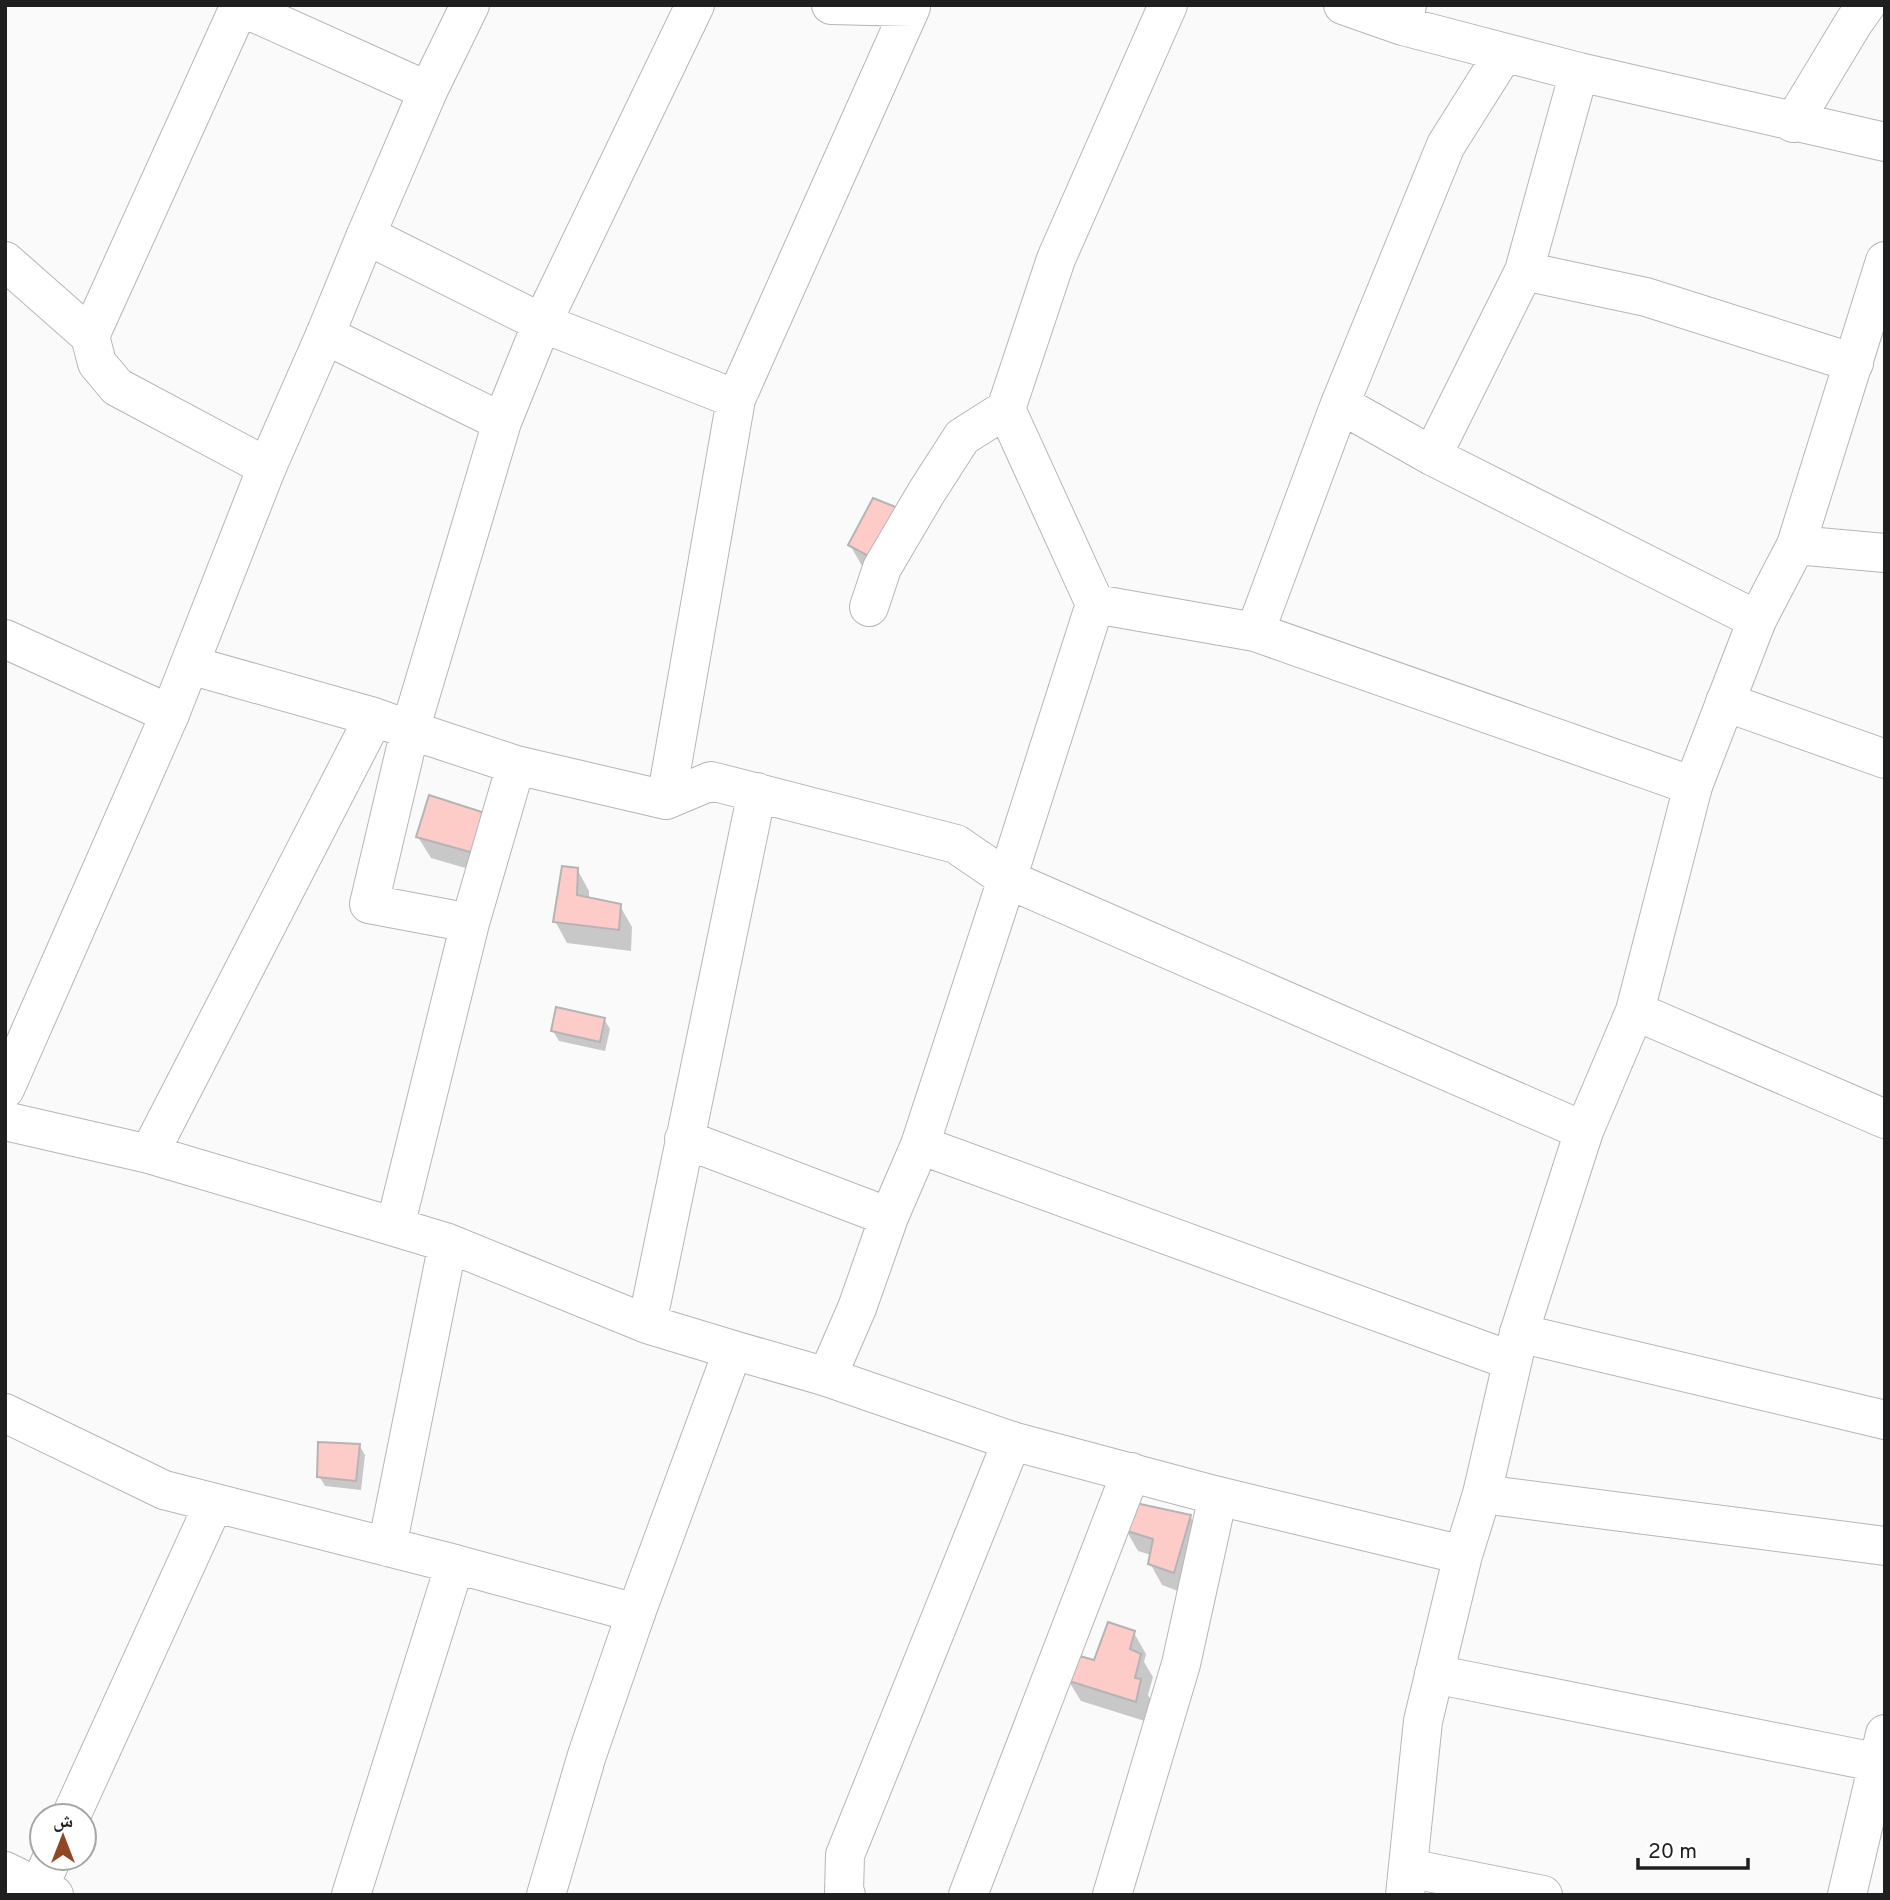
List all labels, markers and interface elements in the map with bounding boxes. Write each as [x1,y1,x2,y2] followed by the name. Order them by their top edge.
[28,1802,98,1872] north arrow
[53,1810,73,1834] text: ش
[1638,1826,1748,1870] scale bar
[1648,1839,1697,1866] text: 20 m

